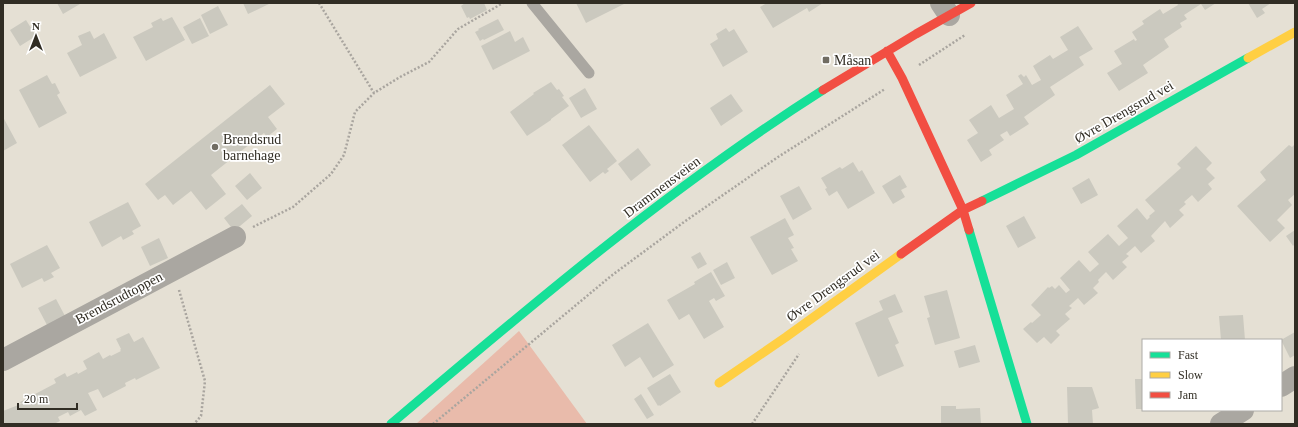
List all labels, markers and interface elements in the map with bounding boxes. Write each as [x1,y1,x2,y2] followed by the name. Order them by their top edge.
[16,16,56,56] north arrow
[32,20,40,32] text: N
[834,53,871,68] place label: Måsan
[821,55,831,65] marker: Måsan
[1072,78,1176,146] street label: Øvre Drengsrud vei
[223,132,281,163] place label: Brendsrud barnehage
[210,142,220,152] marker: Brendsrud barnehage
[621,153,703,221] street label: Drammensveien
[784,247,882,325] street label: Øvre Drengsrud vei
[73,269,165,327] street label: Brendsrudtoppen
[1142,339,1282,411] legend
[1178,348,1199,362] text: Fast
[1178,368,1203,382] text: Slow
[18,385,77,411] scale bar
[1178,388,1198,402] text: Jam
[24,392,49,406] text: 20 m

